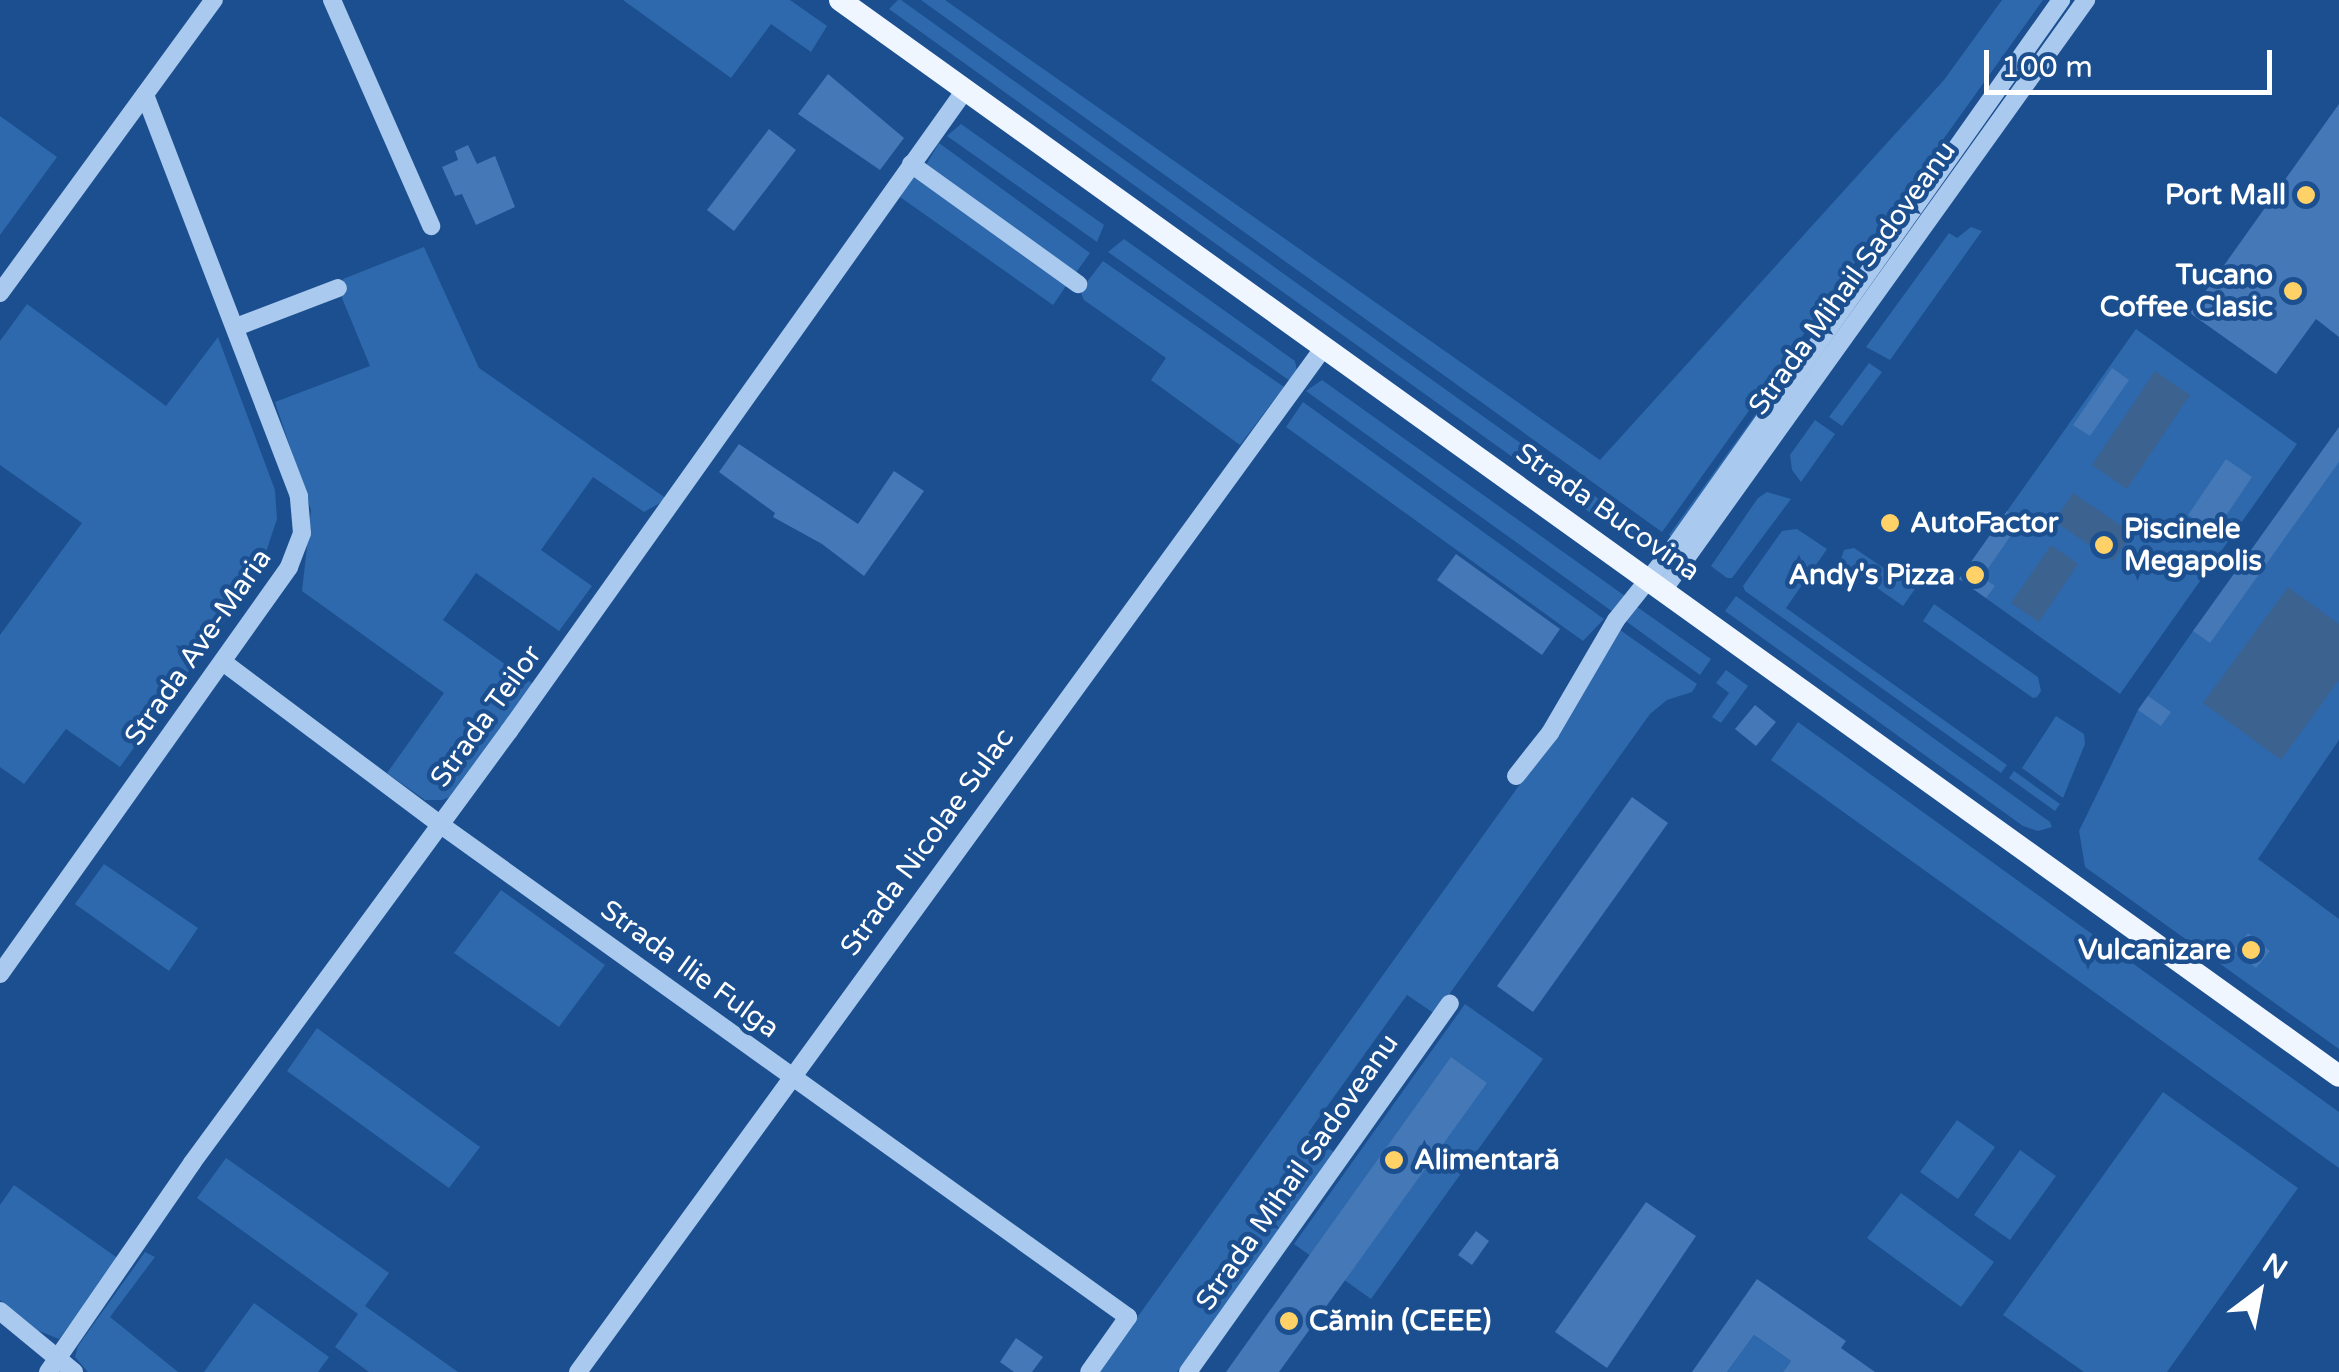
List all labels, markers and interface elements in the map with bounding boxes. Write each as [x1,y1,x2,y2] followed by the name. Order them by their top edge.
[1989,30,2276,92] scale bar
[2001,49,2093,86] text: 100 m
[1741,135,1963,421] street label: Strada Mihail Sadoveanu
[2165,178,2286,212] place label: Port Mall
[2295,184,2317,206] marker: Port Mall
[2100,258,2273,324] place label: Tucano Coffee Clasic
[2282,280,2304,302] marker: Tucano Coffee Clasic
[1509,436,1707,588] street label: Strada Bucovina
[1910,506,2058,540] place label: AutoFactor
[1879,512,1901,534] marker: AutoFactor
[2124,512,2262,578] place label: Piscinele Megapolis
[2093,534,2115,556] marker: Piscinele Megapolis
[118,542,278,752] street label: Strada Ave-Maria
[1788,558,1955,592] place label: Andy's Pizza
[1964,564,1986,586] marker: Andy's Pizza
[423,638,549,794] street label: Strada Teilor
[833,722,1021,962] street label: Strada Nicolae Sulac
[594,893,786,1045] street label: Strada Ilie Fulga
[2078,933,2231,967] place label: Vulcanizare
[2240,939,2262,961] marker: Vulcanizare
[1189,1027,1405,1317] street label: Strada Mihail Sadoveanu
[1414,1143,1560,1177] place label: Alimentară
[1383,1149,1405,1171] marker: Alimentară
[2209,1242,2309,1342] north arrow
[2256,1246,2293,1287] text: N
[1309,1304,1491,1338] place label: Cămin (CEEE)
[1278,1310,1300,1332] marker: Cămin (CEEE)

